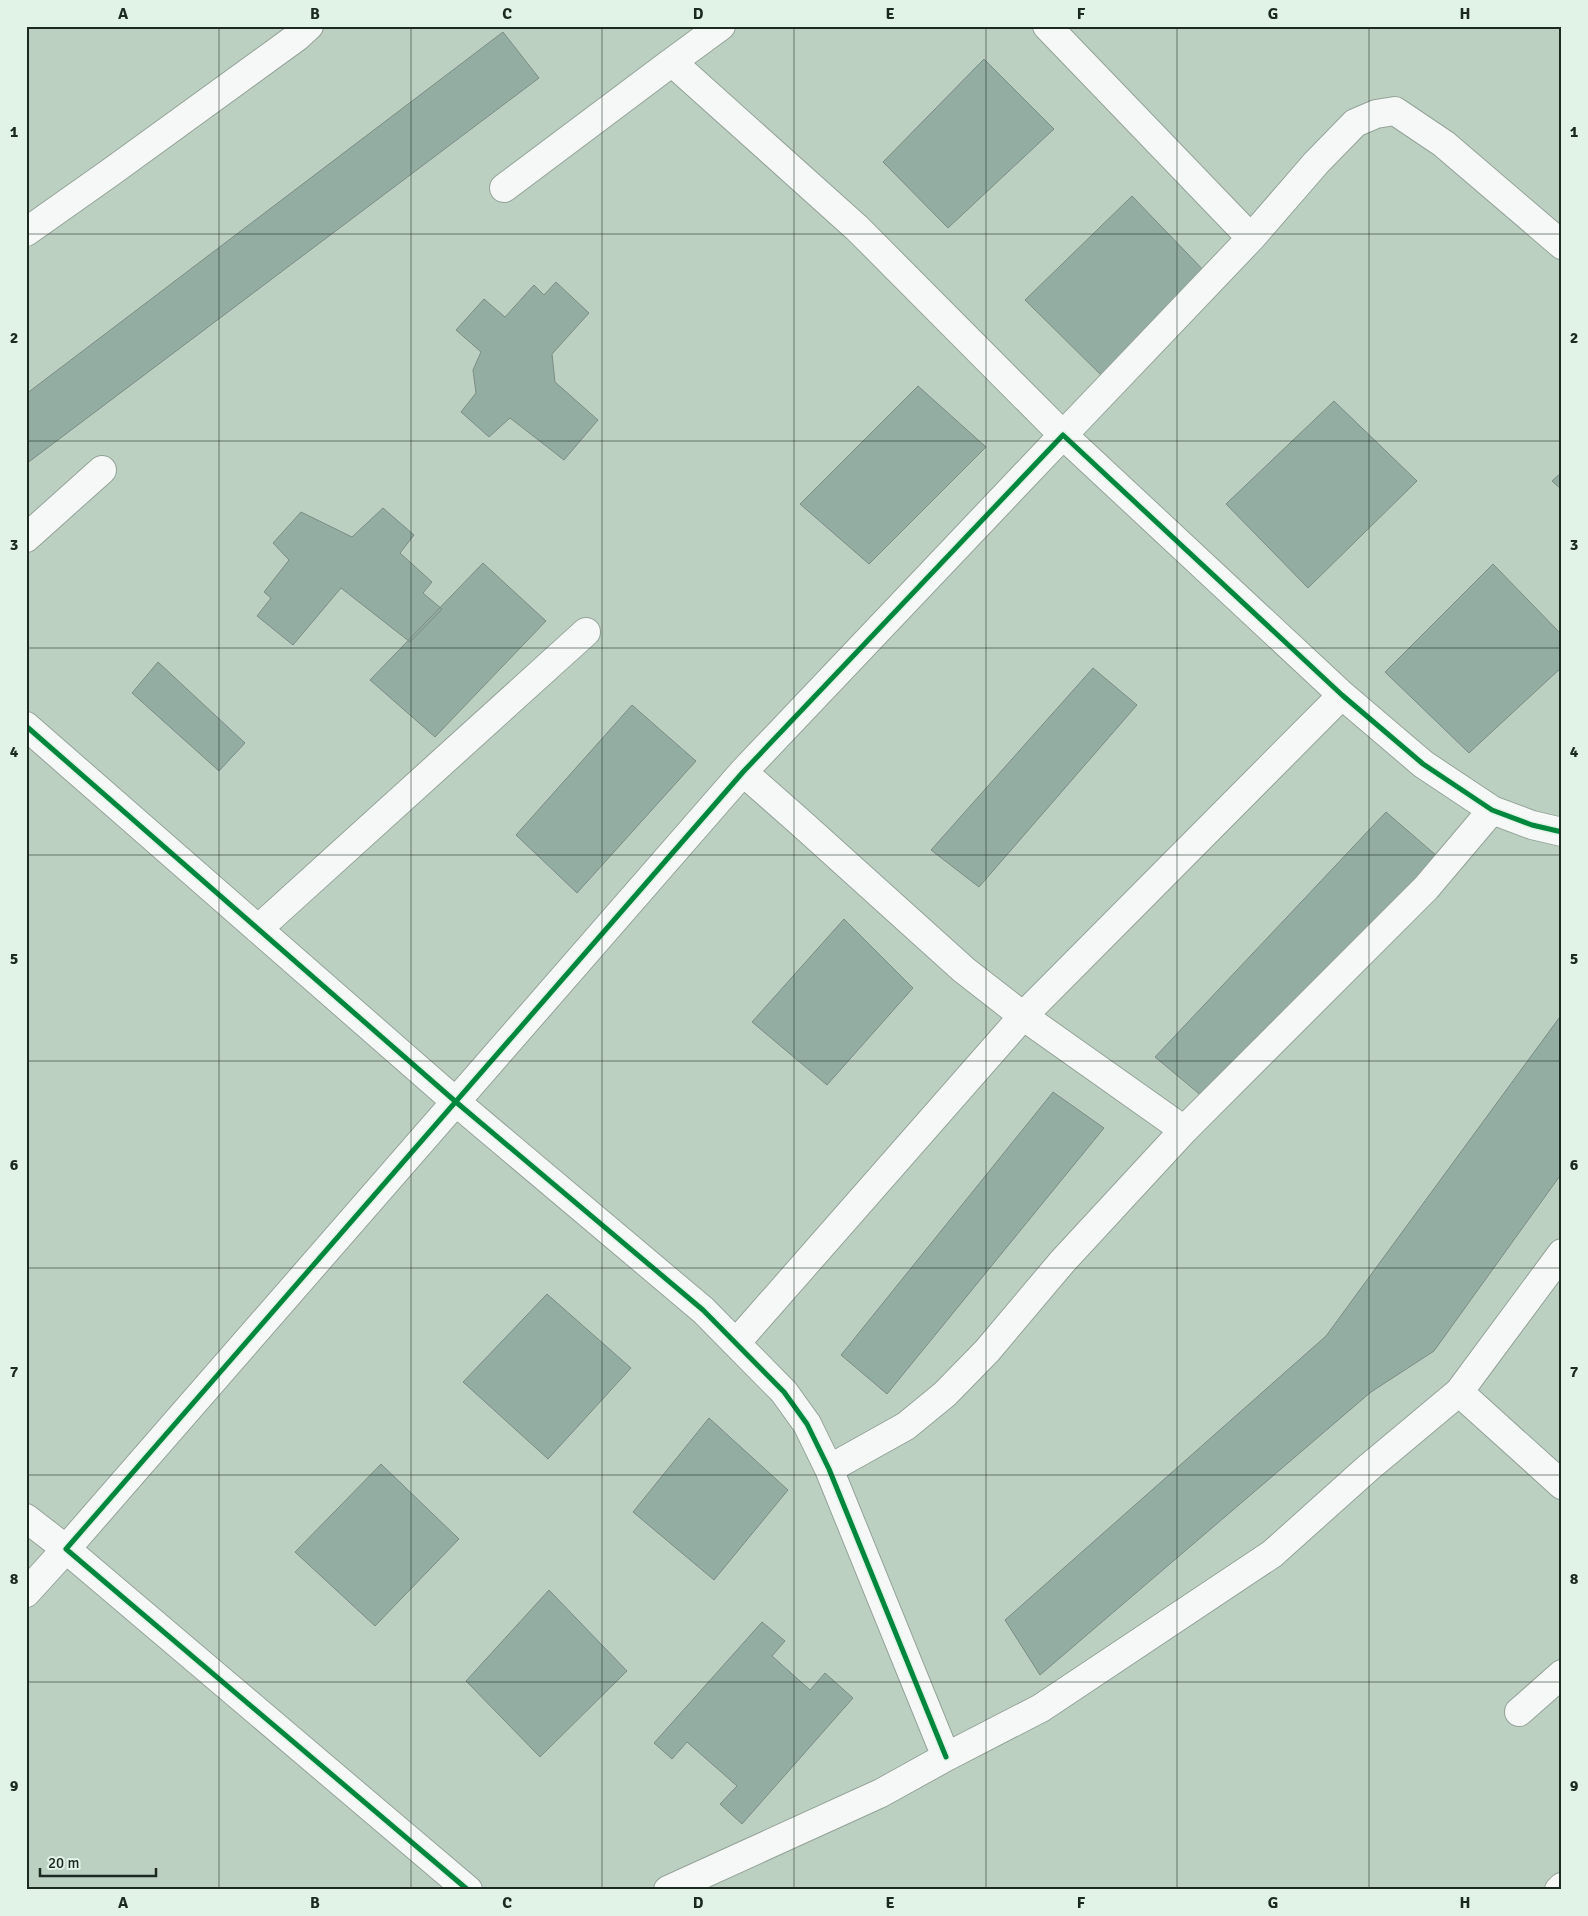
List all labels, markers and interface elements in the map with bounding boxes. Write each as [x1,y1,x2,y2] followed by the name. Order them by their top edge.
[118,4,129,24] text: A
[310,4,320,24] text: B
[502,4,512,24] text: C
[693,4,704,24] text: D
[885,4,895,24] text: E
[1077,4,1086,24] text: F
[1268,4,1278,24] text: G
[1460,4,1470,24] text: H
[10,122,19,142] text: 1
[1570,122,1579,142] text: 1
[10,328,18,348] text: 2
[1570,328,1578,348] text: 2
[10,535,18,555] text: 3
[1570,535,1578,555] text: 3
[10,742,19,762] text: 4
[1570,742,1579,762] text: 4
[10,949,18,969] text: 5
[1570,949,1578,969] text: 5
[10,1155,19,1175] text: 6
[1570,1155,1579,1175] text: 6
[10,1362,19,1382] text: 7
[1570,1362,1579,1382] text: 7
[10,1569,19,1589] text: 8
[1570,1569,1579,1589] text: 8
[10,1776,19,1796] text: 9
[1570,1776,1579,1796] text: 9
[40,1846,156,1878] scale bar
[48,1854,79,1872] text: 20 m
[118,1893,129,1913] text: A
[310,1893,320,1913] text: B
[502,1893,512,1913] text: C
[693,1893,704,1913] text: D
[885,1893,895,1913] text: E
[1077,1893,1086,1913] text: F
[1268,1893,1278,1913] text: G
[1460,1893,1470,1913] text: H

